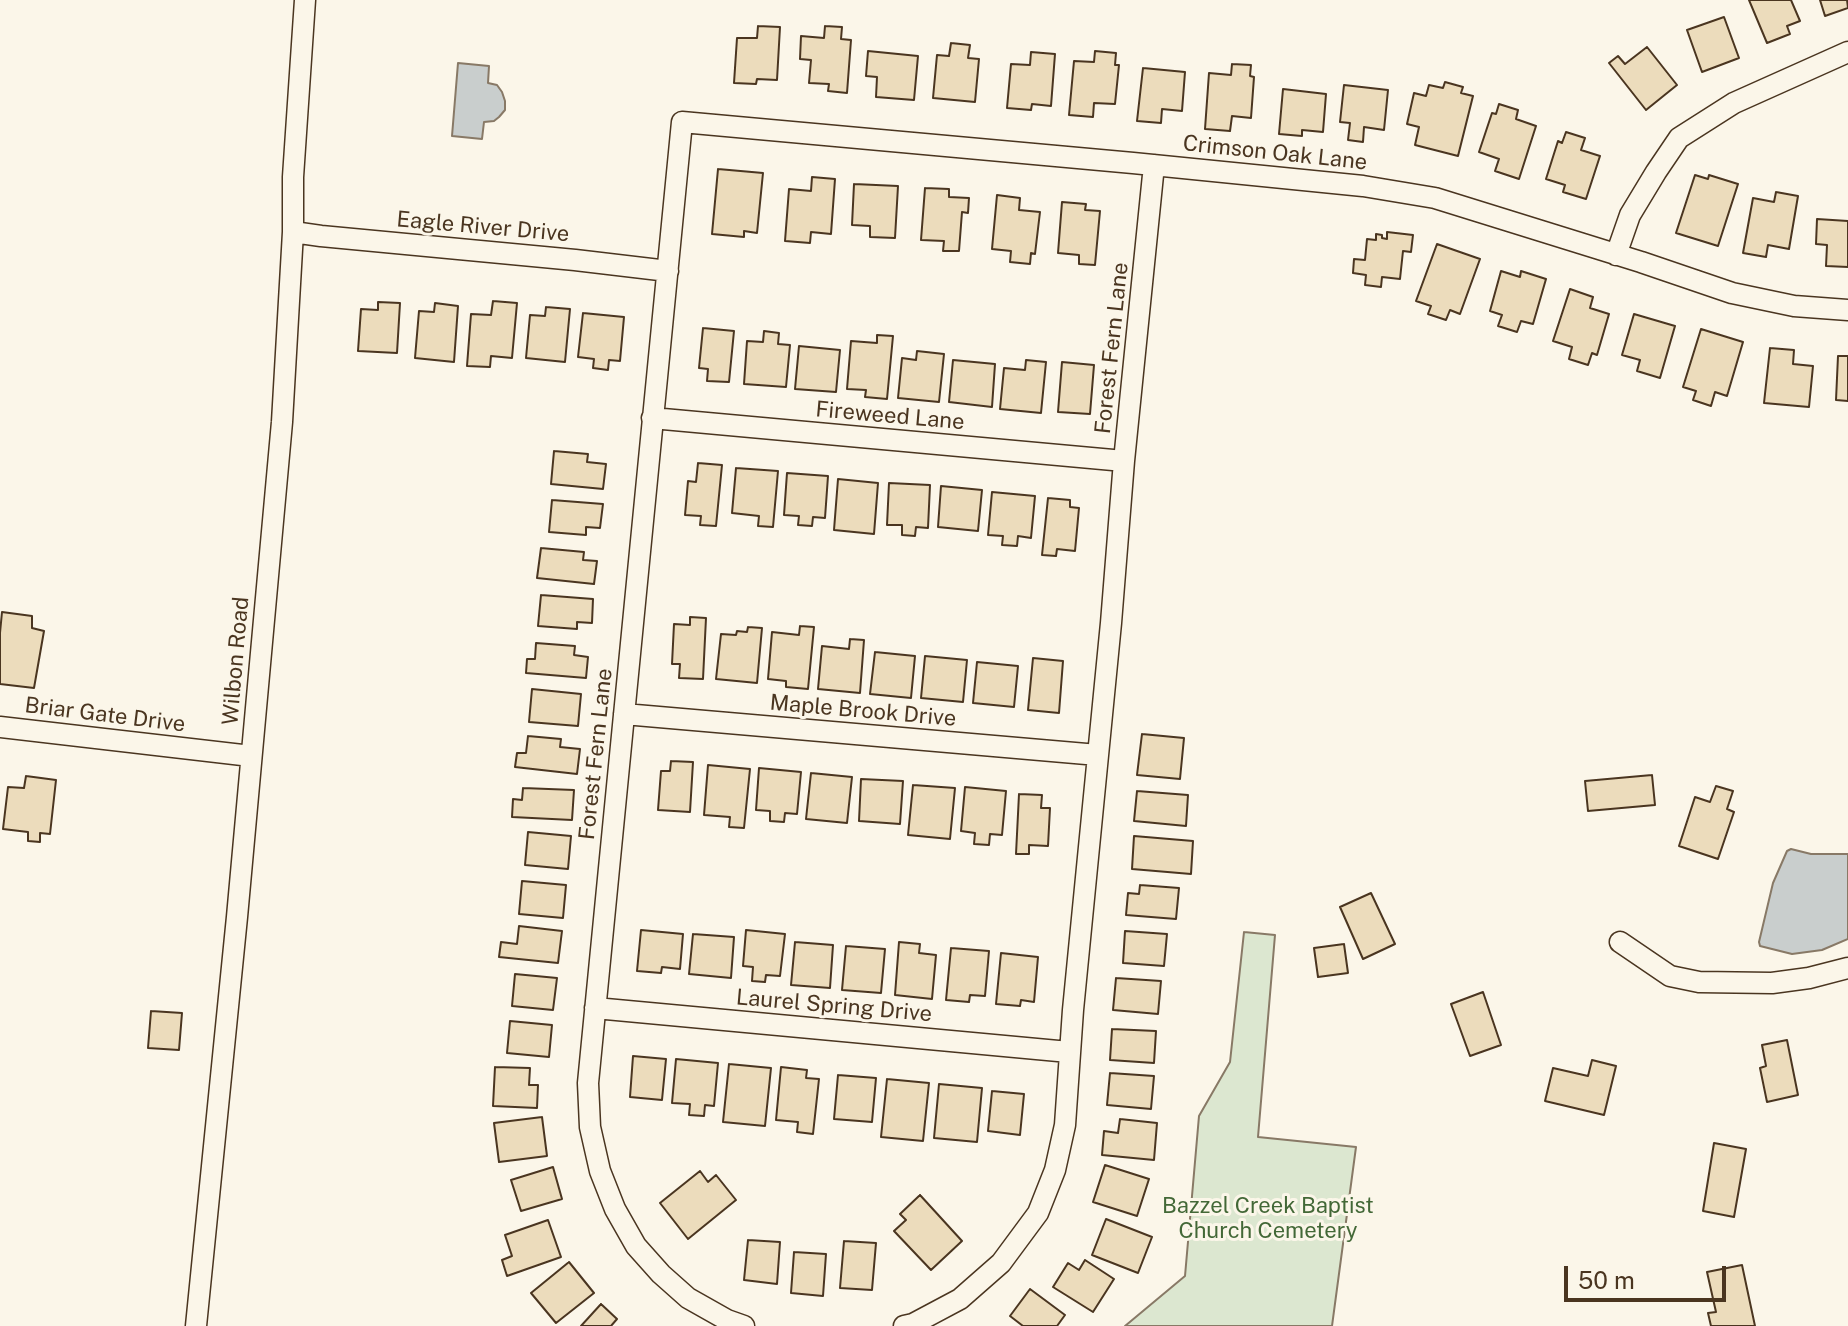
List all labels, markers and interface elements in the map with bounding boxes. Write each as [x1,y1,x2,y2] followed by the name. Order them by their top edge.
[1181,130,1369,176] street label: Crimson Oak Lane
[395,206,571,248] street label: Eagle River Drive
[1090,261,1134,435] street label: Forest Fern Lane
[814,396,966,436] street label: Fireweed Lane
[217,596,255,726] street label: Wilbon Road
[574,667,618,841] street label: Forest Fern Lane
[769,690,957,732] street label: Maple Brook Drive
[23,692,187,738] street label: Briar Gate Drive
[735,984,933,1028] street label: Laurel Spring Drive
[1162,1193,1374,1244] park label: Bazzel Creek Baptist Church Cemetery
[1568,1250,1730,1300] scale bar
[1578,1266,1635,1294] text: 50 m

